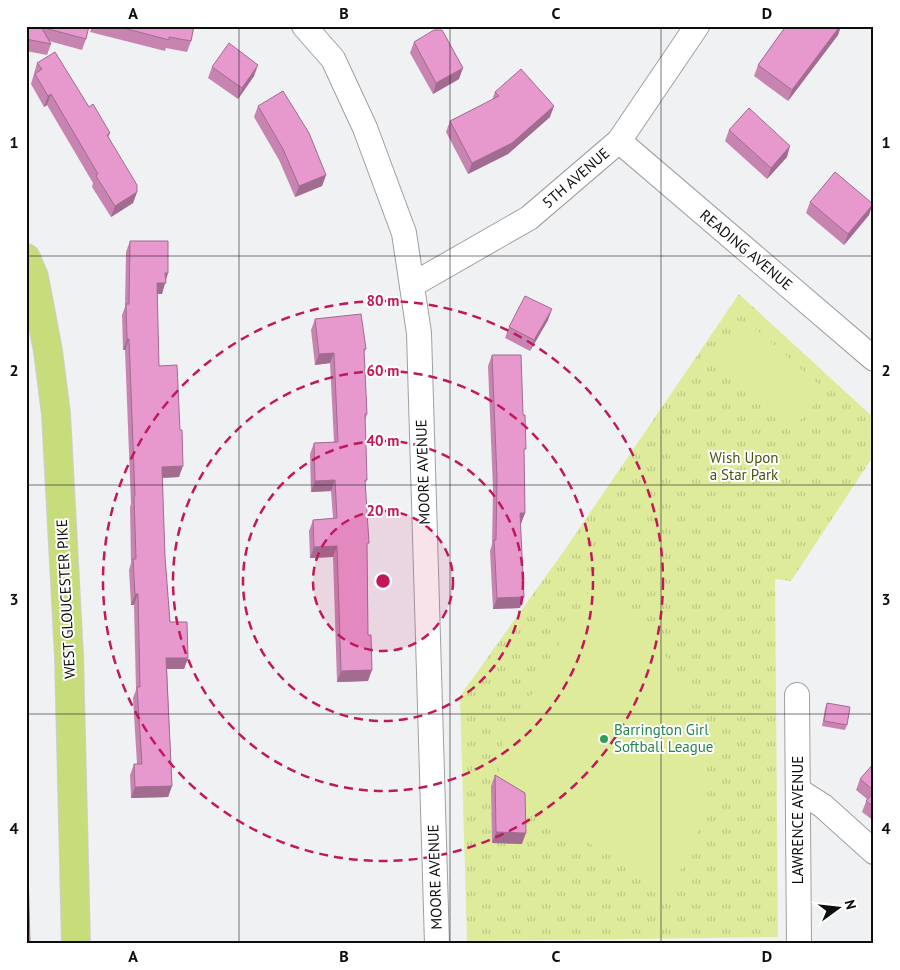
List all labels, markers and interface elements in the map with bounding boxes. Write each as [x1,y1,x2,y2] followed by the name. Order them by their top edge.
[128,3,138,23] text: A
[339,3,349,23] text: B
[552,3,561,23] text: C
[762,3,772,23] text: D
[9,132,19,152] text: 1
[881,132,891,152] text: 1
[538,143,613,212] street label: 5TH AVENUE
[696,205,797,294] street label: READING AVENUE
[367,291,399,310] text: 80 m
[9,360,19,380] text: 2
[881,360,891,380] text: 2
[367,361,399,380] text: 60 m
[411,419,434,525] street label: MOORE AVENUE
[367,431,399,450] text: 40 m
[709,448,779,484] park label: Wish Upon a Star Park
[367,501,399,520] text: 20 m
[52,519,79,679] street label: WEST GLOUCESTER PIKE
[374,572,392,590] centre of rings
[9,589,19,609] text: 3
[881,589,891,609] text: 3
[614,720,713,756] place label: Barrington Girl Softball League
[598,733,610,745] marker: Barrington Girl Softball League
[788,756,807,884] street label: LAWRENCE AVENUE
[9,818,19,838] text: 4
[881,818,891,838] text: 4
[423,824,446,930] street label: MOORE AVENUE
[812,882,862,932] north arrow
[841,898,860,911] text: N
[128,946,138,966] text: A
[339,946,349,966] text: B
[552,946,561,966] text: C
[762,946,772,966] text: D

